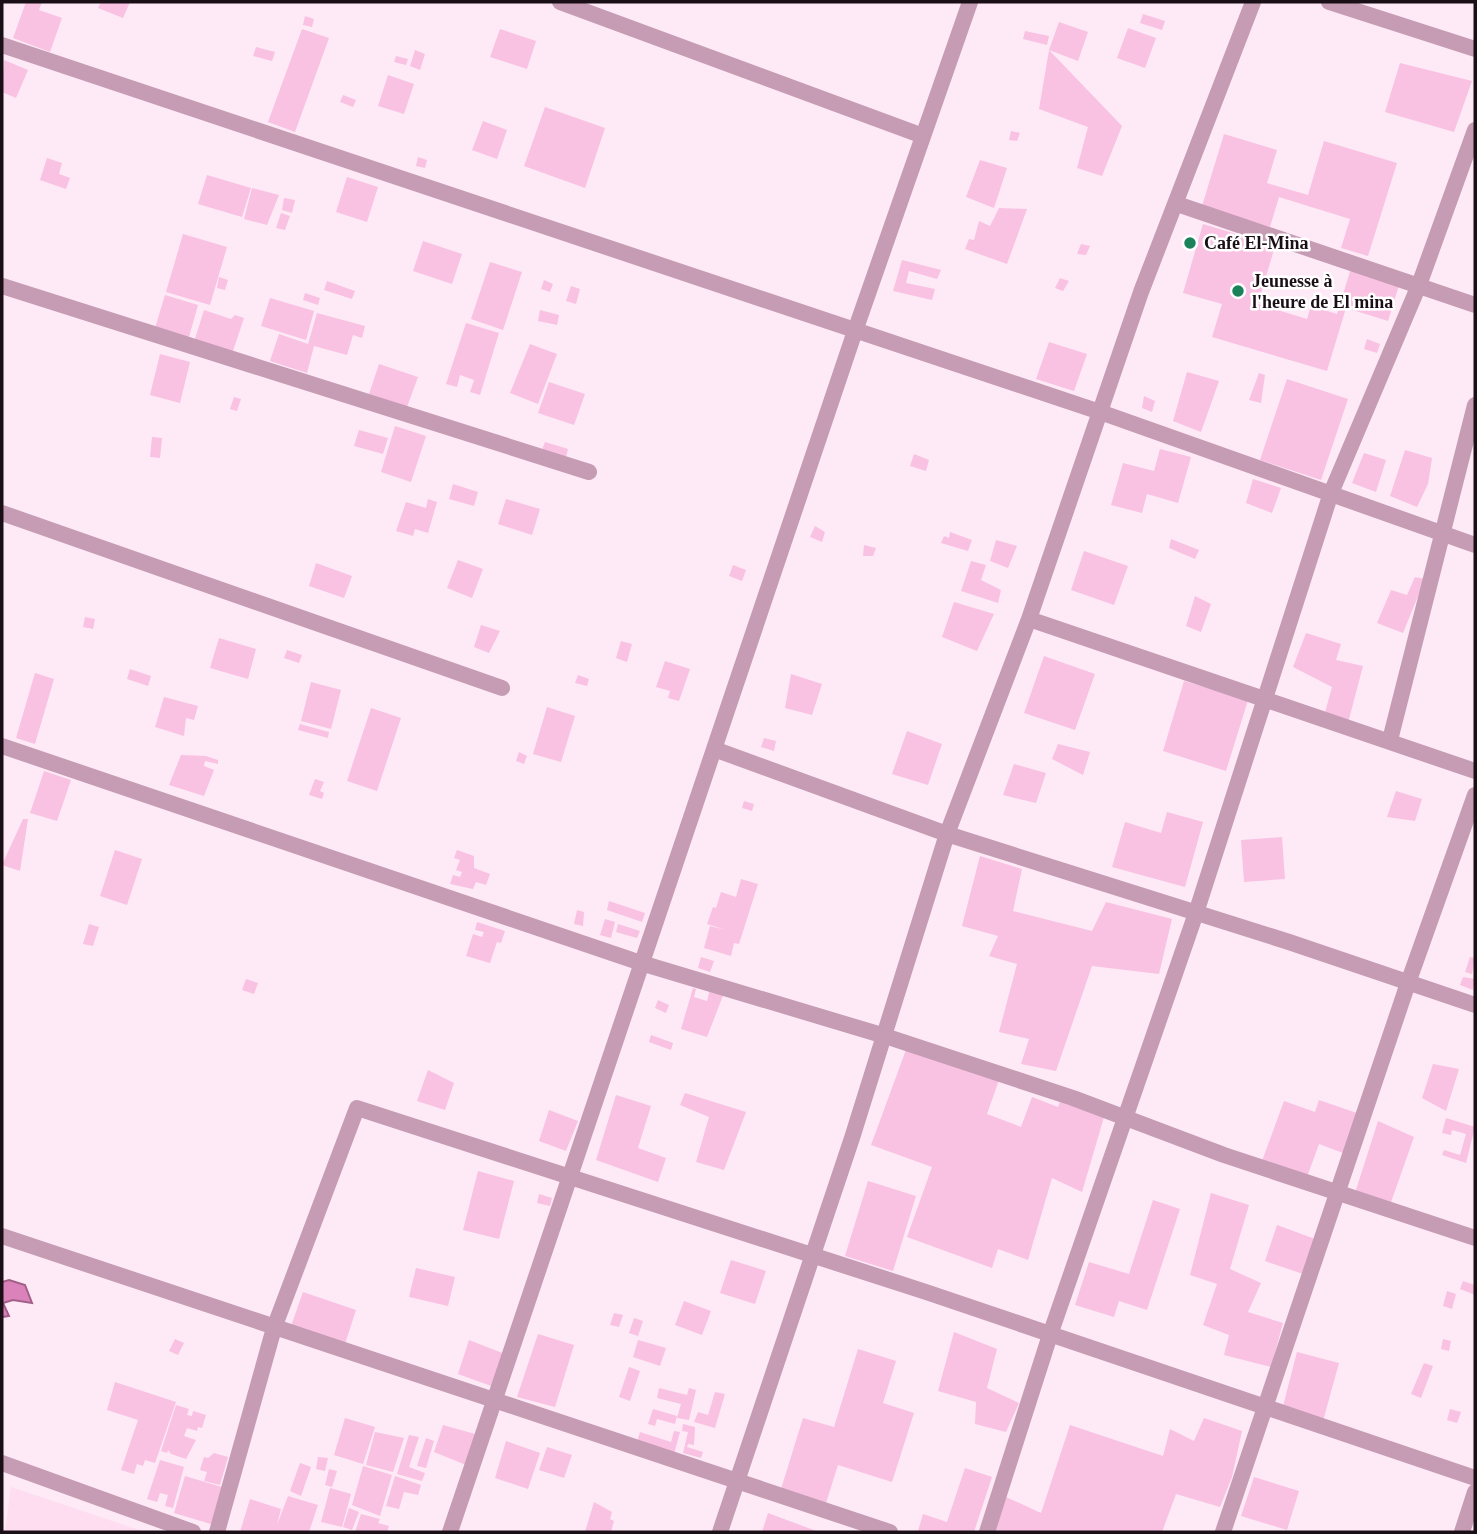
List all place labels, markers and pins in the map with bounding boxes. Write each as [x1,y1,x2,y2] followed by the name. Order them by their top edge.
[1204,233,1308,253] place label: Café El-Mina
[1182,235,1198,251] marker: Café El-Mina
[1252,271,1393,312] place label: Jeunesse à l'heure de El mina
[1230,283,1246,299] marker: Jeunesse à l'heure de El mina

